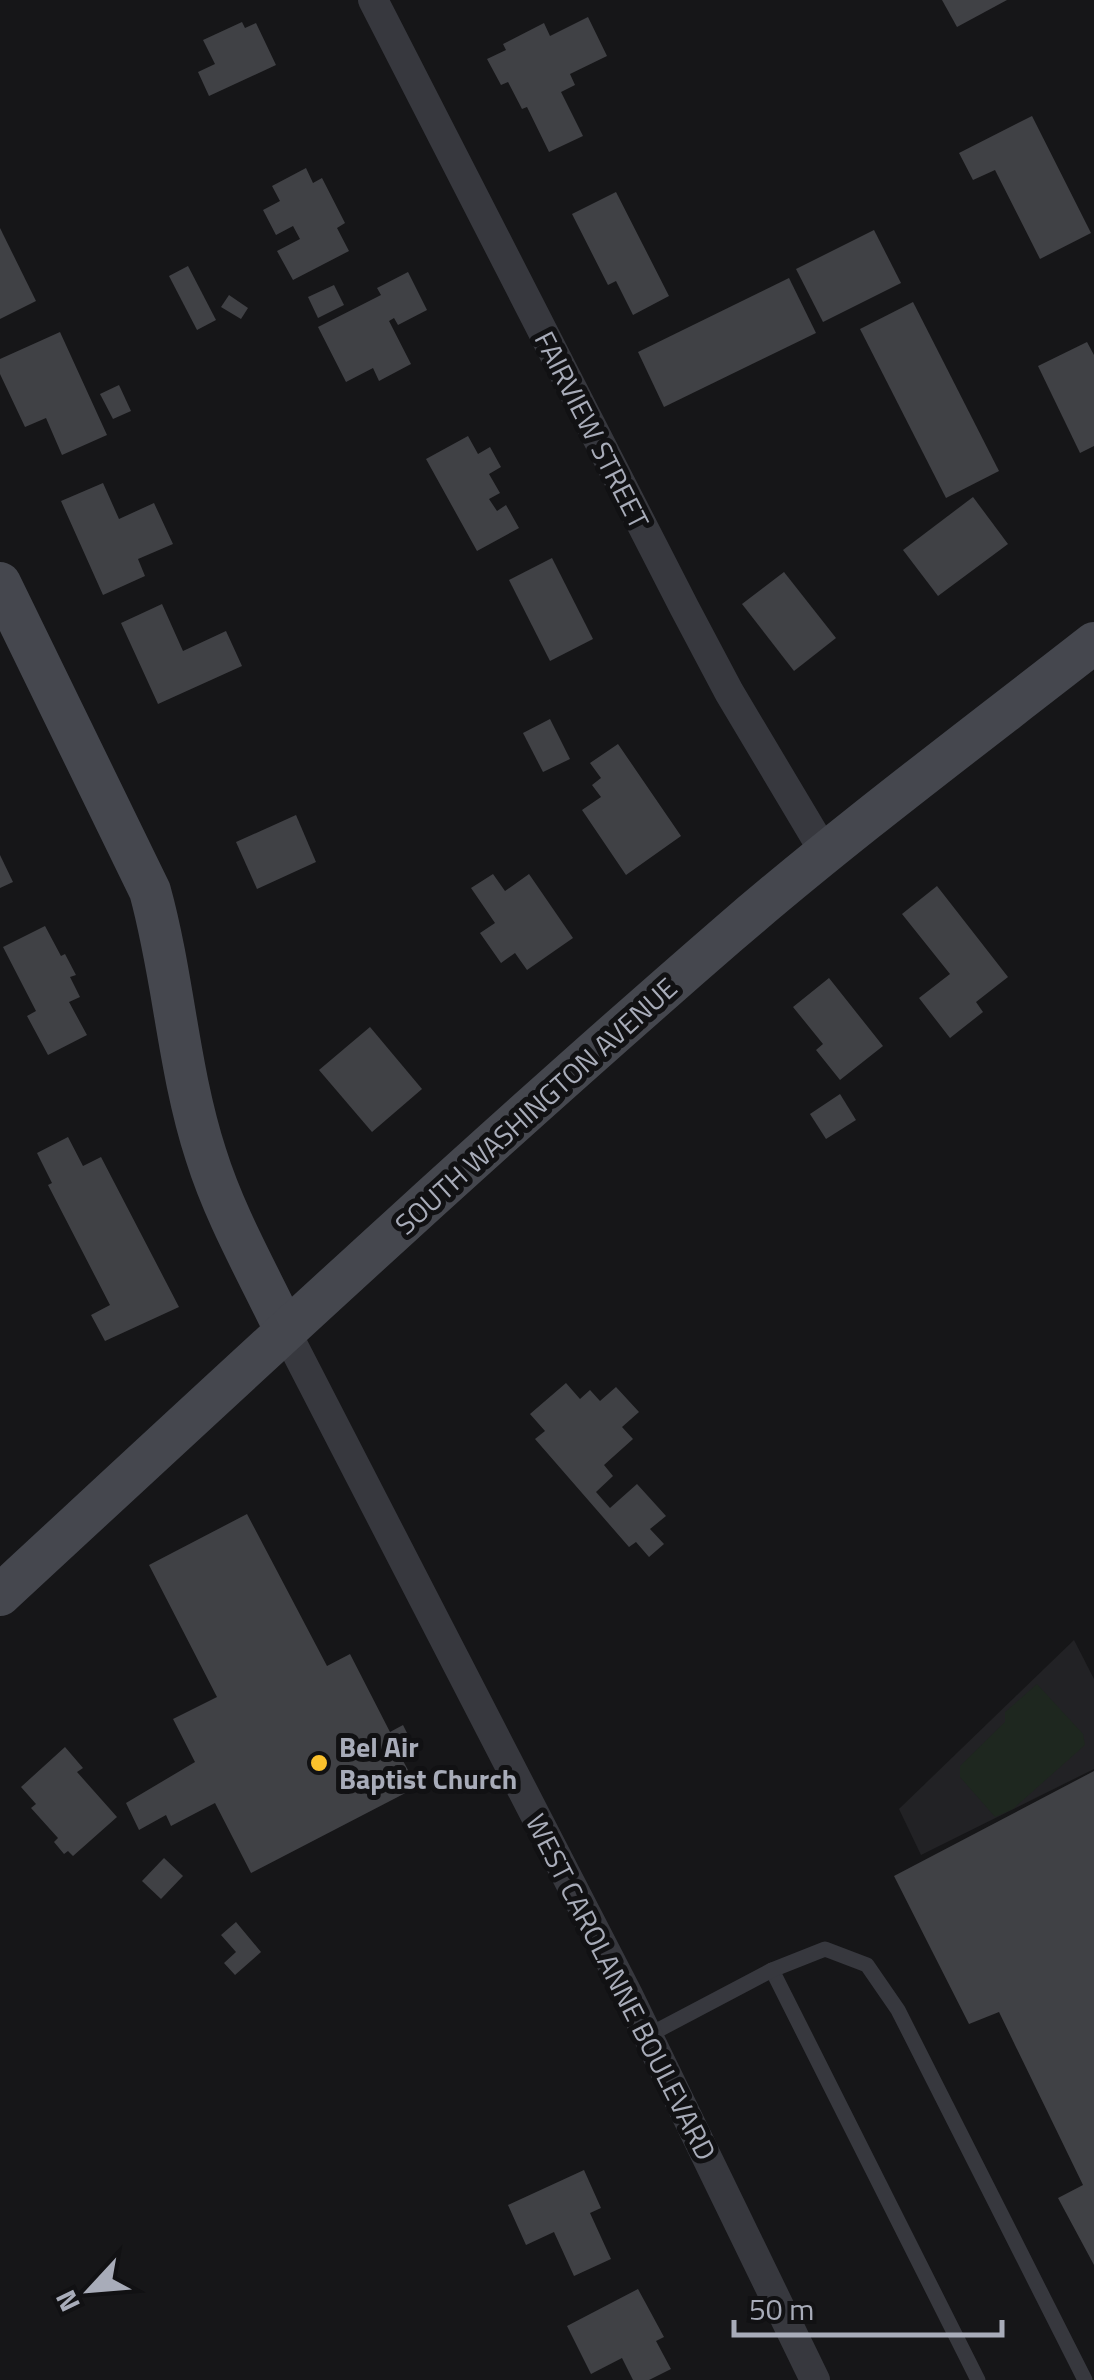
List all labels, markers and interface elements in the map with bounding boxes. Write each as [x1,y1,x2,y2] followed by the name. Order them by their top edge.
[524,323,661,536] street label: FAIRVIEW STREET
[385,967,686,1244] street label: SOUTH WASHINGTON AVENUE
[339,1725,517,1800] place label: Bel Air Baptist Church
[308,1752,330,1774] marker: Bel Air Baptist Church
[515,1806,728,2167] street label: WEST CAROLANNE BOULEVARD
[40,2240,140,2340] north arrow
[734,2275,1002,2337] scale bar
[44,2283,91,2319] text: N
[749,2286,814,2332] text: 50 m

